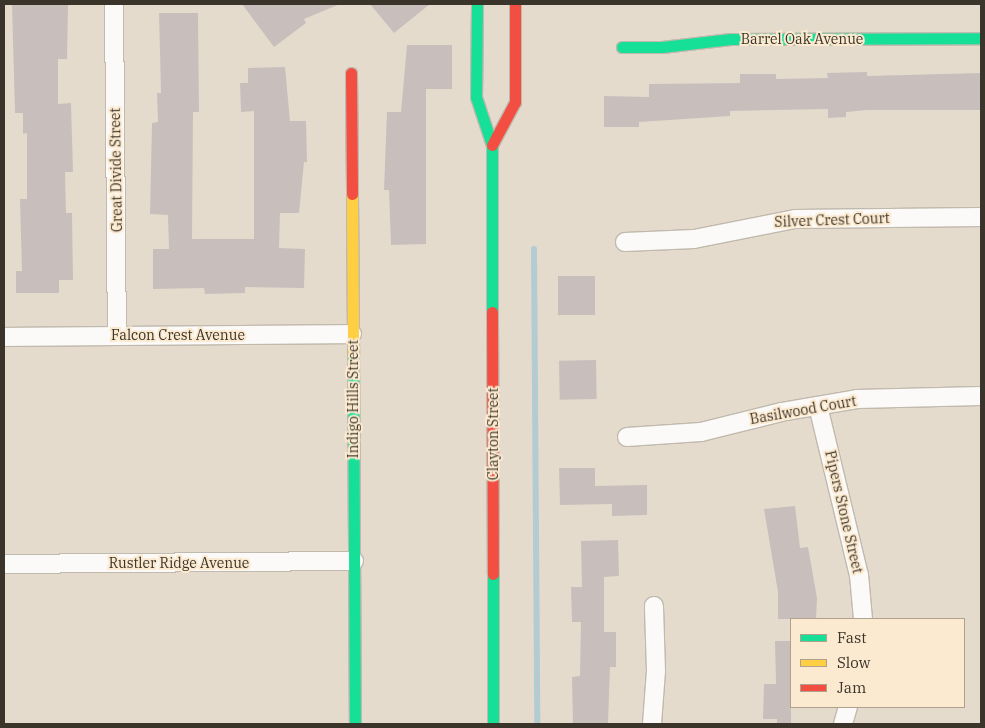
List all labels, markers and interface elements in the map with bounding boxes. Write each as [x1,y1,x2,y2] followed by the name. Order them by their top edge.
[741,31,863,47] street label: Barrel Oak Avenue
[107,108,125,232] street label: Great Divide Street
[774,210,890,230] street label: Silver Crest Court
[111,327,245,343] street label: Falcon Crest Avenue
[345,340,361,458] street label: Indigo Hills Street
[485,388,501,480] street label: Clayton Street
[748,392,858,428] street label: Basilwood Court
[822,449,866,575] street label: Pipers Stone Street
[109,555,249,571] street label: Rustler Ridge Avenue
[790,618,965,708] legend
[837,628,867,647] text: Fast
[837,653,870,672] text: Slow
[837,678,866,697] text: Jam

